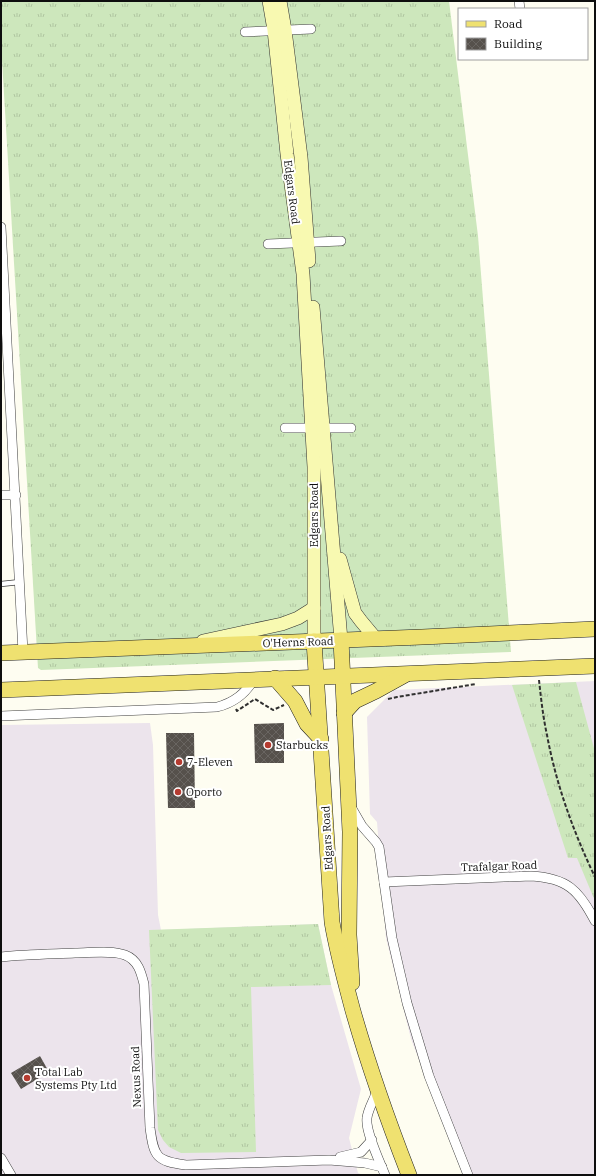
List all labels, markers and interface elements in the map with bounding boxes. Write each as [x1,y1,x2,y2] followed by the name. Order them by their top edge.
[458,8,588,60] legend
[494,16,523,31] text: Road
[494,36,542,51] text: Building
[281,159,303,225] street label: Edgars Road
[307,482,321,547] street label: Edgars Road
[262,634,334,650] street label: O'Herns Road
[276,738,328,752] place label: Starbucks
[263,740,273,750] marker: Starbucks
[187,755,233,769] place label: 7-Eleven
[174,757,184,767] marker: 7-Eleven
[186,785,222,799] place label: Oporto
[173,787,183,797] marker: Oporto
[318,805,336,871] street label: Edgars Road
[461,858,538,874] street label: Trafalgar Road
[128,1046,144,1108] street label: Nexus Road
[35,1065,117,1092] place label: Total Lab Systems Pty Ltd
[22,1073,32,1083] marker: Total Lab Systems Pty Ltd

